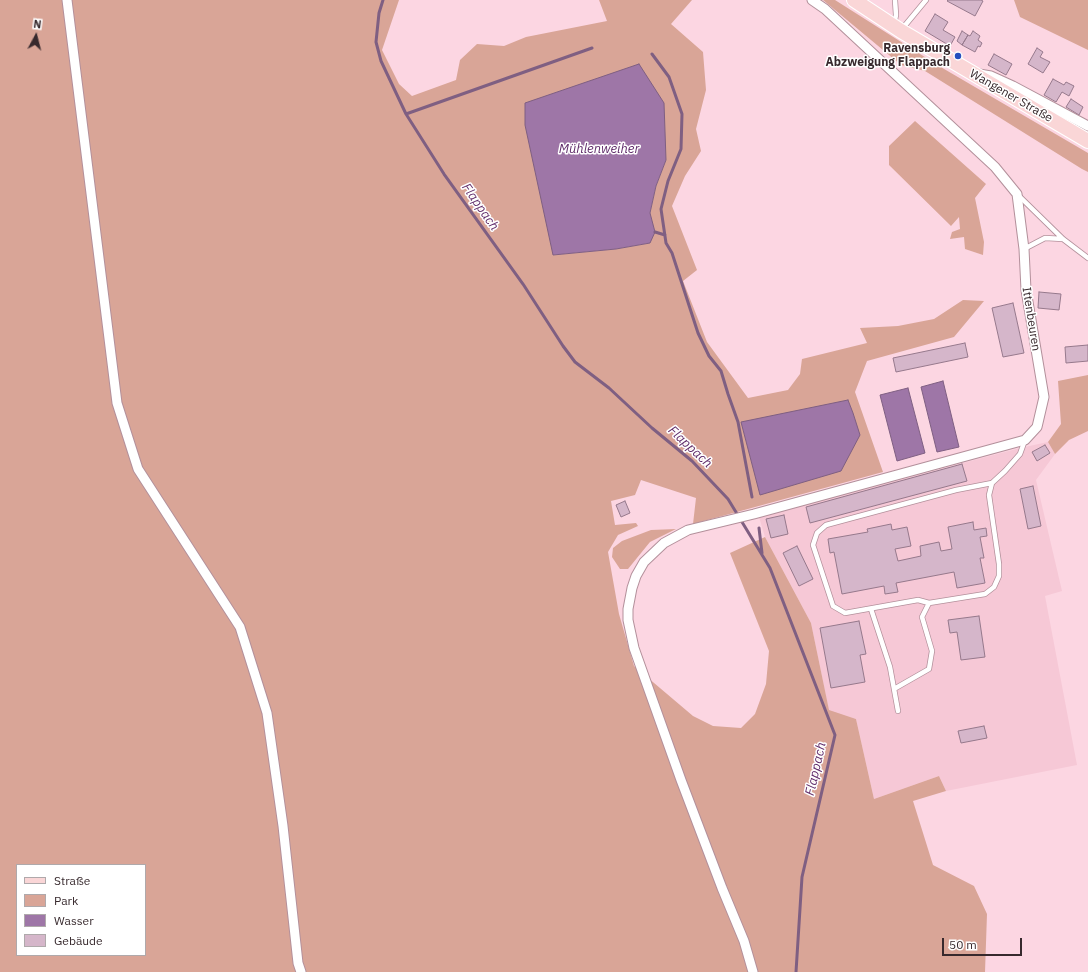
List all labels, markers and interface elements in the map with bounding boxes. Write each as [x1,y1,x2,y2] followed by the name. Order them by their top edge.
[16,16,56,56] north arrow
[33,17,42,32] text: N
[826,42,950,70] place label: Ravensburg Abzweigung Flappach
[953,51,963,61] marker: Ravensburg Abzweigung Flappach
[967,66,1055,126] street label: Wangener Straße
[559,141,639,157] water label: Mühlenweiher
[458,180,502,234] water label: Flappach
[1019,286,1043,352] street label: Ittenbeuren
[665,423,715,471] water label: Flappach
[802,741,830,797] water label: Flappach
[16,864,146,956] legend
[54,873,90,888] text: Straße
[54,893,78,908] text: Park
[54,913,94,928] text: Wasser
[944,930,1024,956] scale bar
[54,933,103,948] text: Gebäude
[949,937,977,952] text: 50 m

